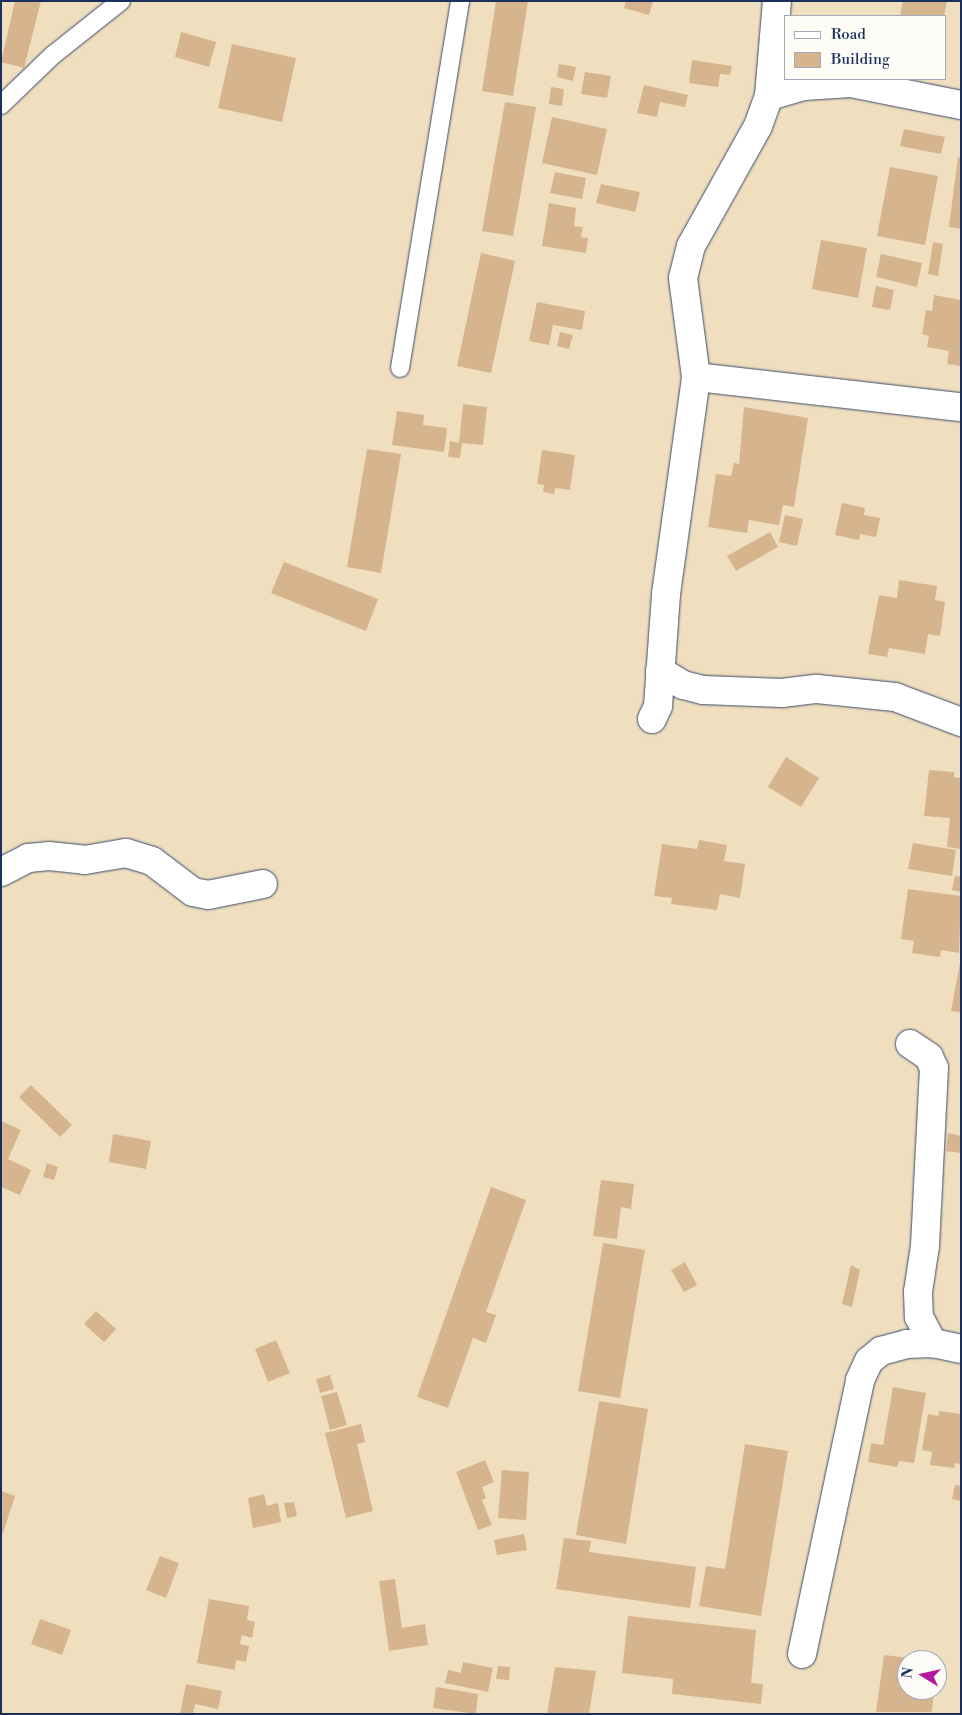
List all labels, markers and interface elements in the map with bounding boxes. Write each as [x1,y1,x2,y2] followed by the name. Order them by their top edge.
[784,15,947,80] legend
[831,25,866,44] text: Road
[831,50,890,69] text: Building
[897,1650,947,1700] north arrow
[898,1666,918,1680] text: N

